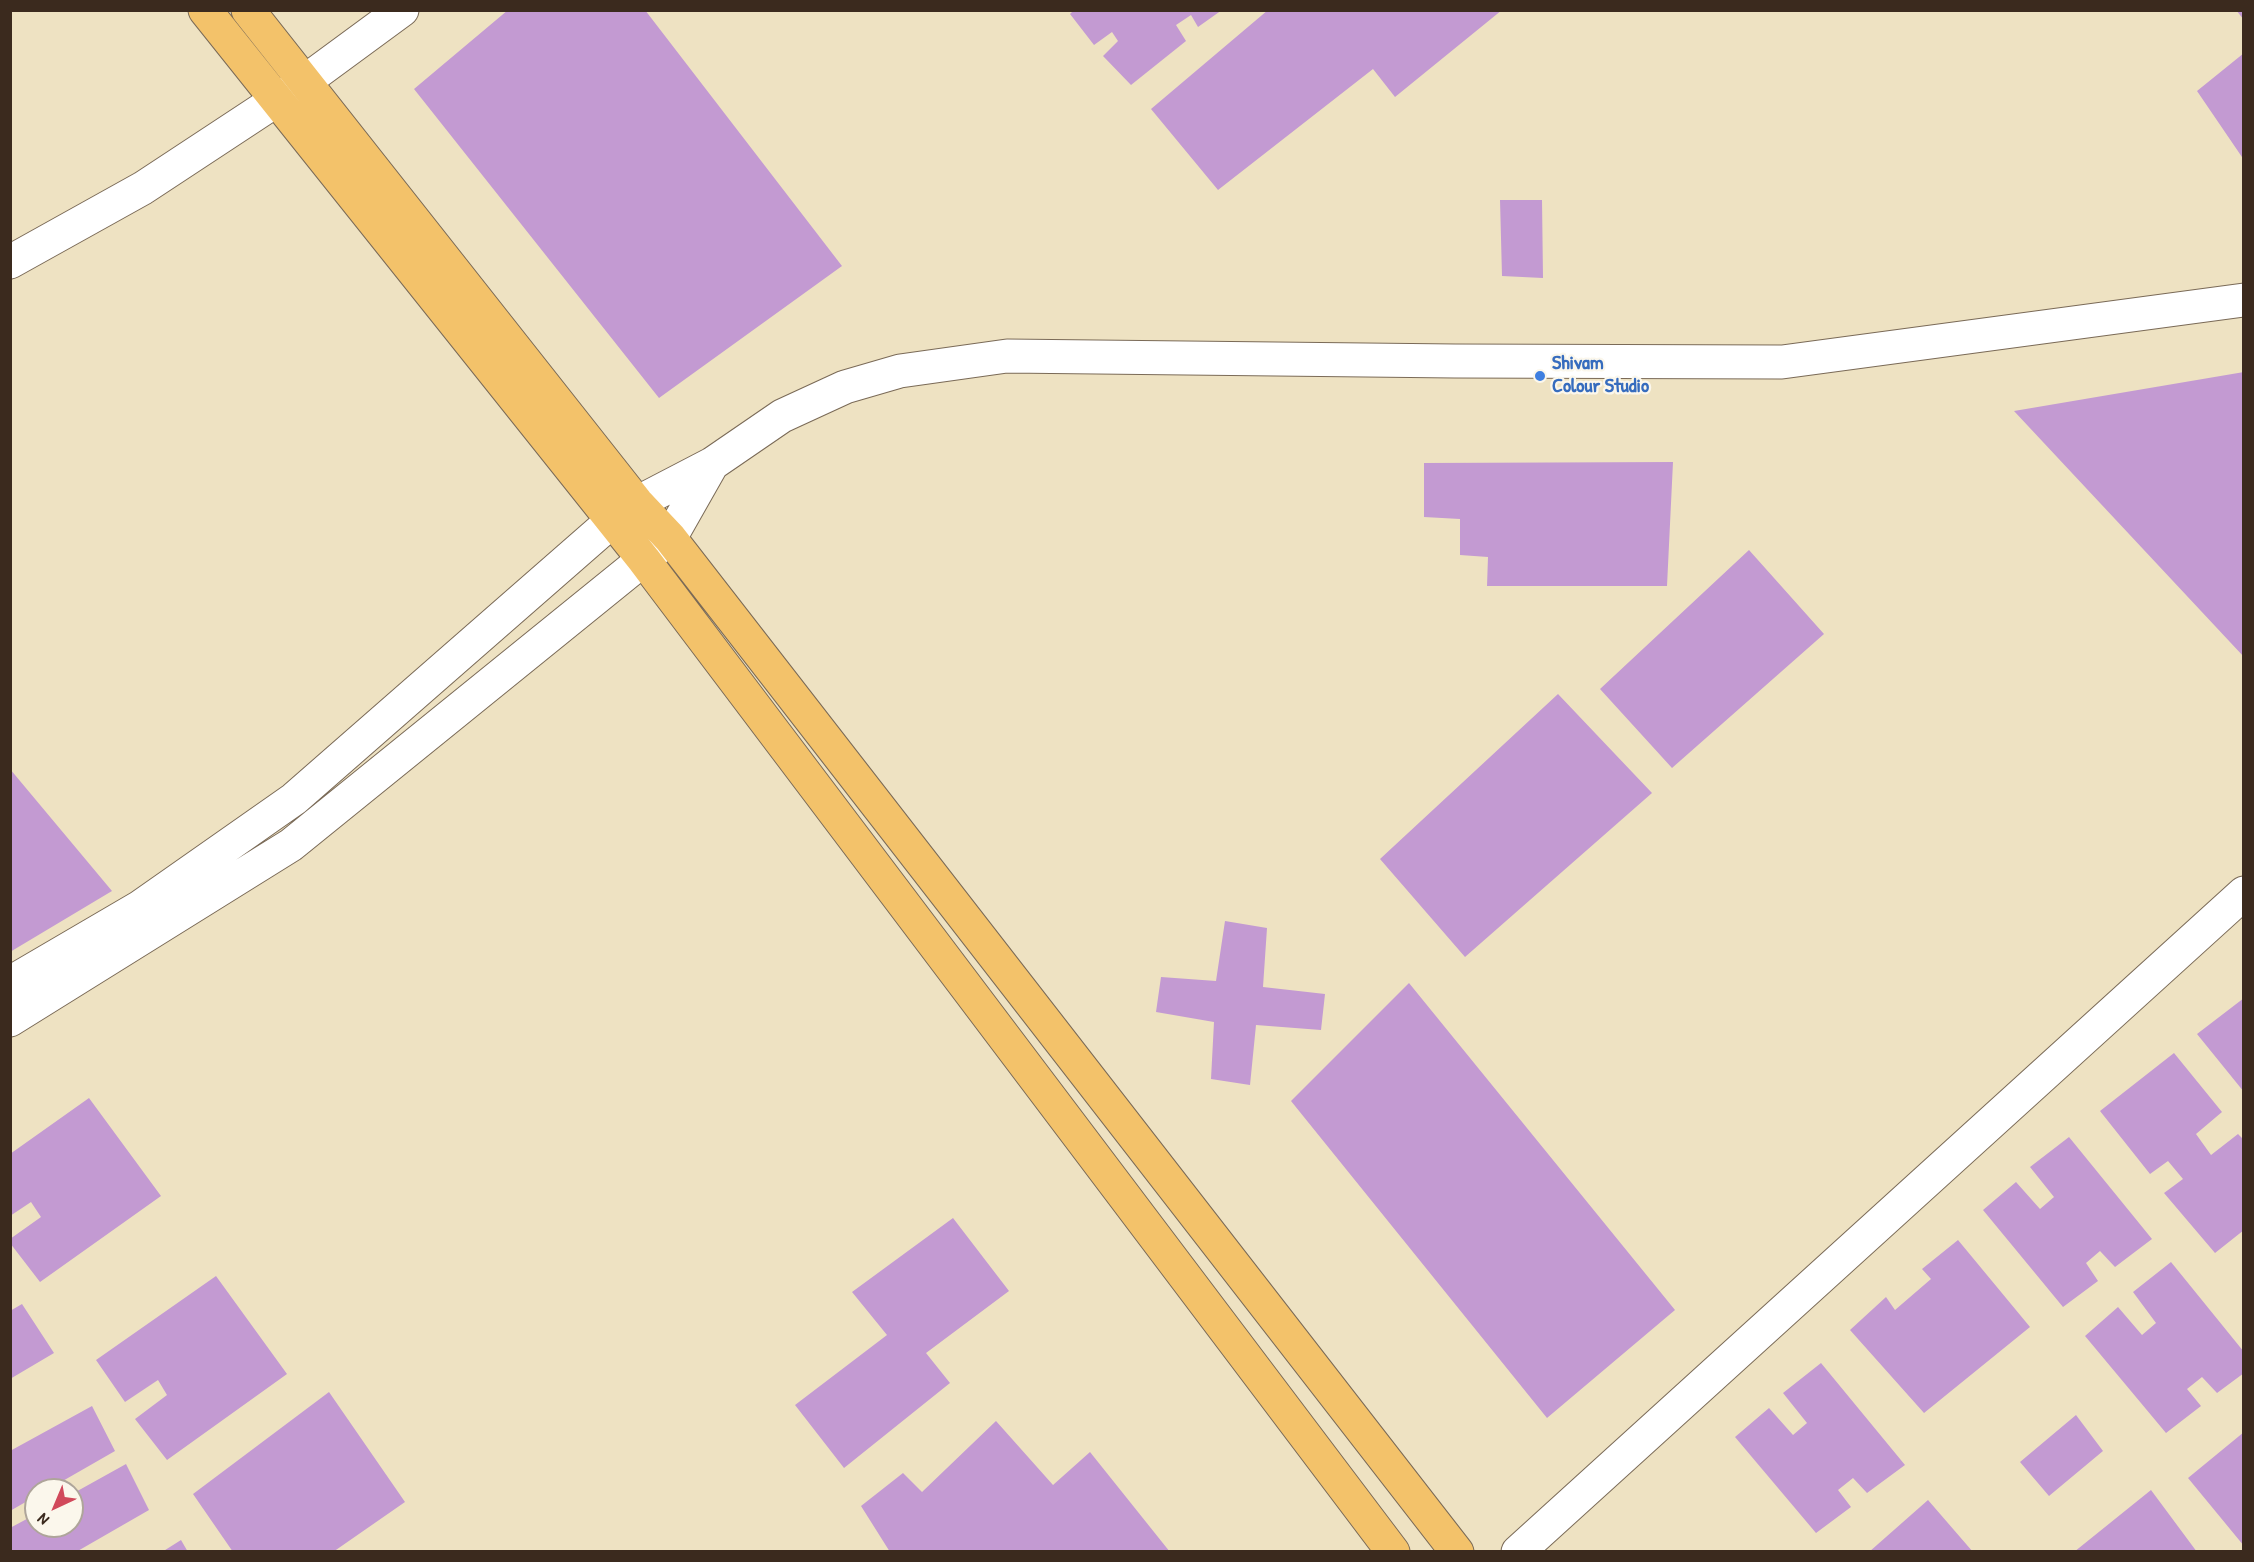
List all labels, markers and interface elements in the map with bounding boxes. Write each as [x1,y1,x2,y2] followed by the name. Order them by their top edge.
[1552,352,1649,399] place label: Shivam Colour Studio
[1533,369,1547,383] marker: Shivam Colour Studio
[24,1478,84,1538] north arrow
[32,1509,54,1530] text: N

